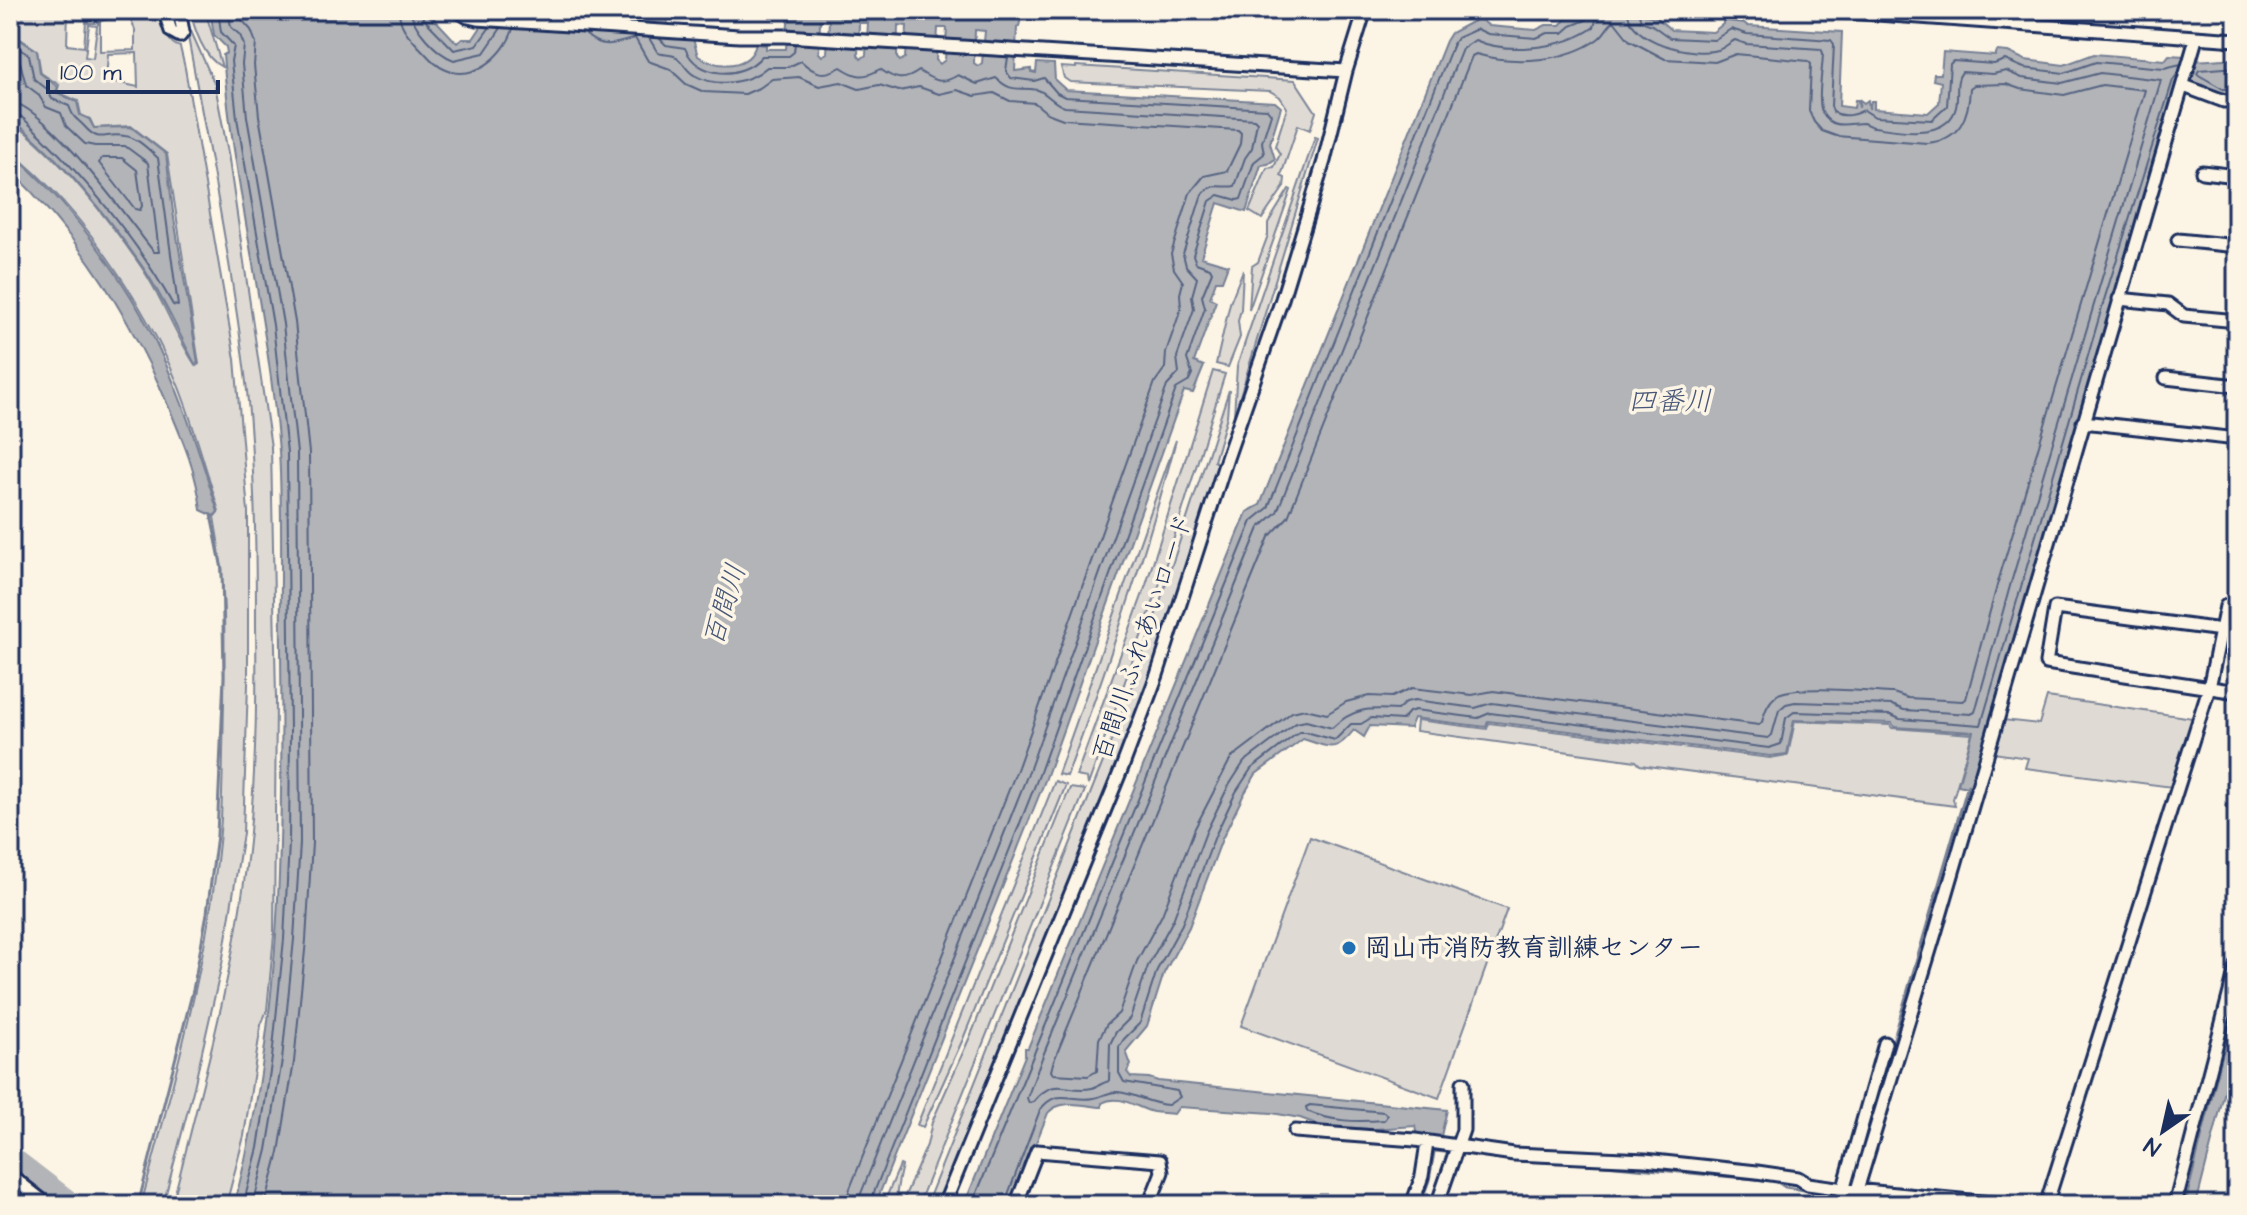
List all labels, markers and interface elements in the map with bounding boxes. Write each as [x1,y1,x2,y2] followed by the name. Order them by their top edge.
[48,44,218,94] scale bar
[60,56,122,90] text: 100 m
[1628,382,1712,421] water label: 四番川
[1084,508,1202,766] street label: 百間川ふれあいロード
[694,559,756,651] water label: 百間川
[1365,930,1703,966] place label: 岡山市消防教育訓練センター
[1340,939,1358,957] marker: 岡山市消防教育訓練センター
[2123,1091,2203,1171] north arrow
[2138,1130,2167,1163] text: N

